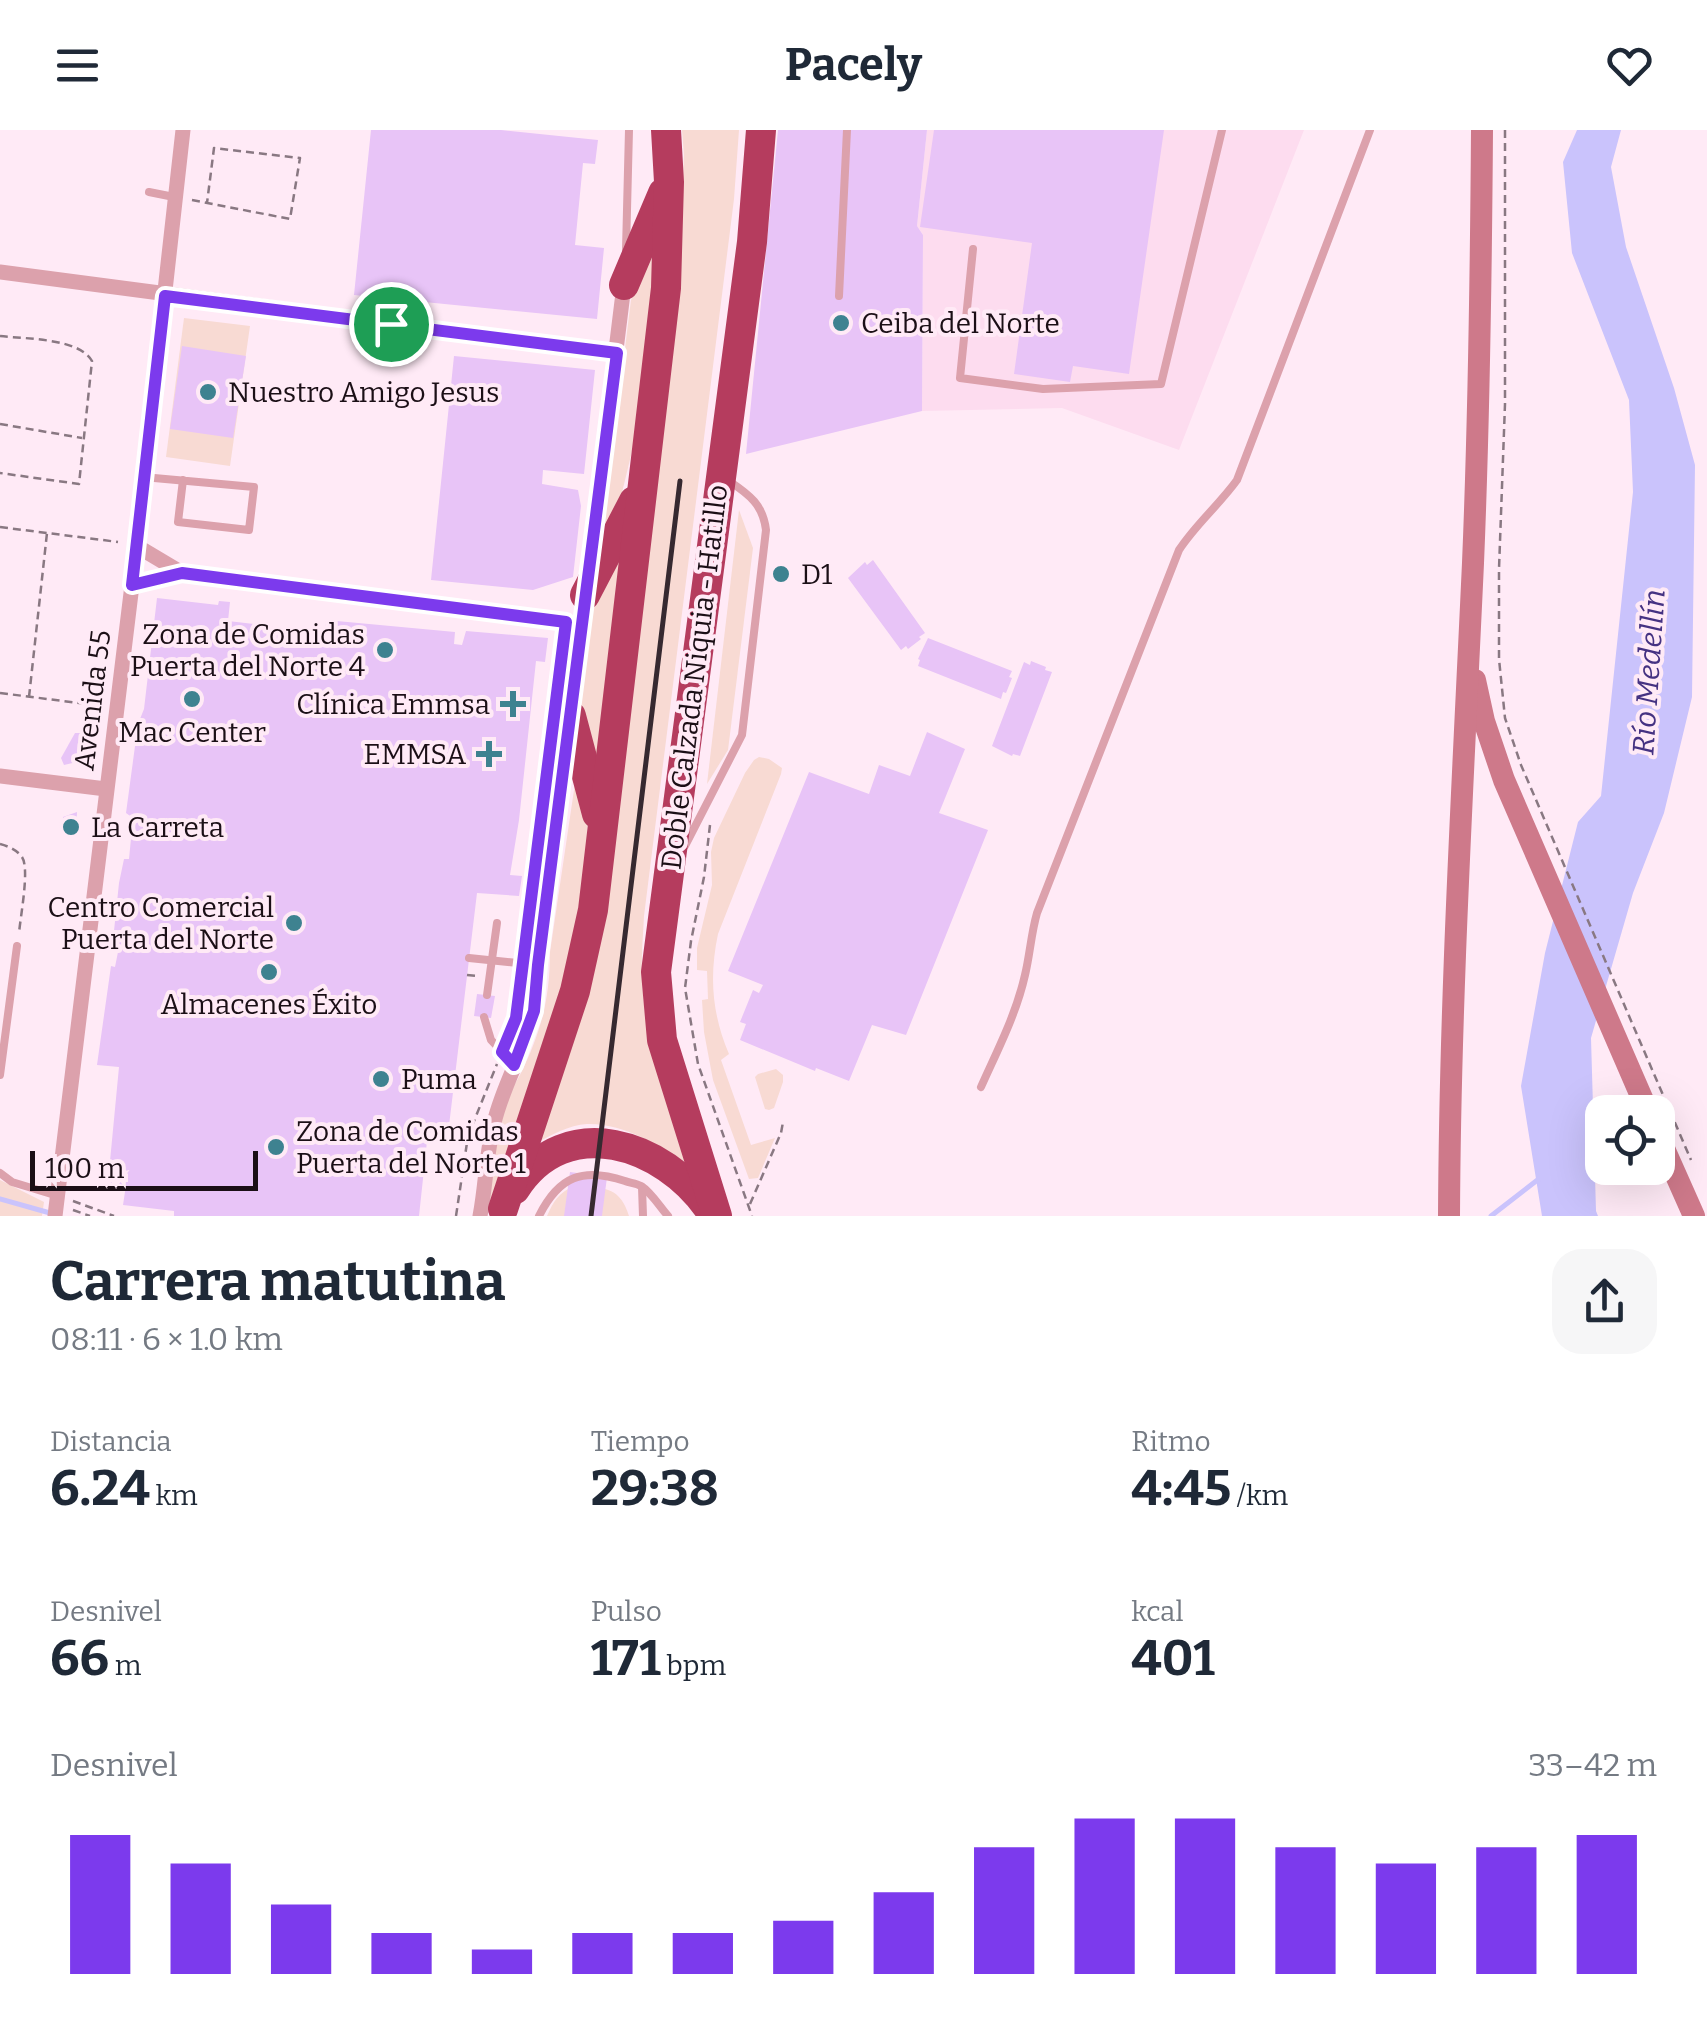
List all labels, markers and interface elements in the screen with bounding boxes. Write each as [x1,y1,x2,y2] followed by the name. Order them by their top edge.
[50,38,105,93] icon: menu
[785,38,922,92] text: Pacely
[1602,38,1657,93] icon: heart
[349,282,434,367] pin
[364,297,419,352] icon: arrive
[861,307,1060,340] place label: Ceiba del Norte
[830,312,852,334] marker: Ceiba del Norte
[228,376,499,409] place label: Nuestro Amigo Jesus
[197,381,219,403] marker: Nuestro Amigo Jesus
[655,483,734,871] street label: Doble Calzada Niquia - Hatillo
[801,558,833,591] place label: D1
[770,563,792,585] marker: D1
[1625,588,1673,756] water label: Río Medellín
[130,618,365,683] place label: Zona de Comidas Puerta del Norte 4
[68,628,117,772] street label: Avenida 55
[374,639,396,661] marker: Zona de Comidas Puerta del Norte 4
[181,688,203,710] marker: Mac Center
[296,688,490,721] place label: Clínica Emmsa
[500,691,526,717] marker: Clínica Emmsa
[118,716,266,749] place label: Mac Center
[364,738,466,771] place label: EMMSA
[476,741,502,767] marker: EMMSA
[91,811,224,844] place label: La Carreta
[60,816,82,838] marker: La Carreta
[48,891,274,956] place label: Centro Comercial Puerta del Norte
[283,912,305,934] marker: Centro Comercial Puerta del Norte
[258,961,280,983] marker: Almacenes Éxito
[161,987,377,1021] place label: Almacenes Éxito
[401,1063,477,1096] place label: Puma
[370,1068,392,1090] marker: Puma
[1585,1095,1675,1185] map controls
[1585,1095,1675,1185] button: locate
[296,1115,527,1180] place label: Zona de Comidas Puerta del Norte 1
[265,1136,287,1158] marker: Zona de Comidas Puerta del Norte 1
[30,1146,258,1190] scale bar
[45,1152,125,1185] text: 100 m
[50,1249,506,1315] text: Carrera matutina
[1552,1249,1657,1354] button: share
[50,1320,283,1358] text: 08:11 · 6 × 1.0 km
[50,1425,172,1458] text: Distancia
[591,1425,690,1458] text: Tiempo
[1131,1425,1211,1458] text: Ritmo
[50,1458,150,1518] text: 6.24
[591,1458,719,1518] text: 29:38
[1131,1458,1231,1518] text: 4:45
[150,1479,198,1512] text: km
[1231,1479,1288,1512] text: /km
[50,1595,162,1628] text: Desnivel
[591,1595,662,1628] text: Pulso
[1131,1595,1183,1628] text: kcal
[50,1628,109,1688] text: 66
[591,1628,661,1688] text: 171
[1131,1628,1215,1688] text: 401
[109,1649,141,1682] text: m
[661,1649,726,1682] text: bpm
[50,1746,178,1784] text: Desnivel
[1528,1746,1657,1784] text: 33–42 m

